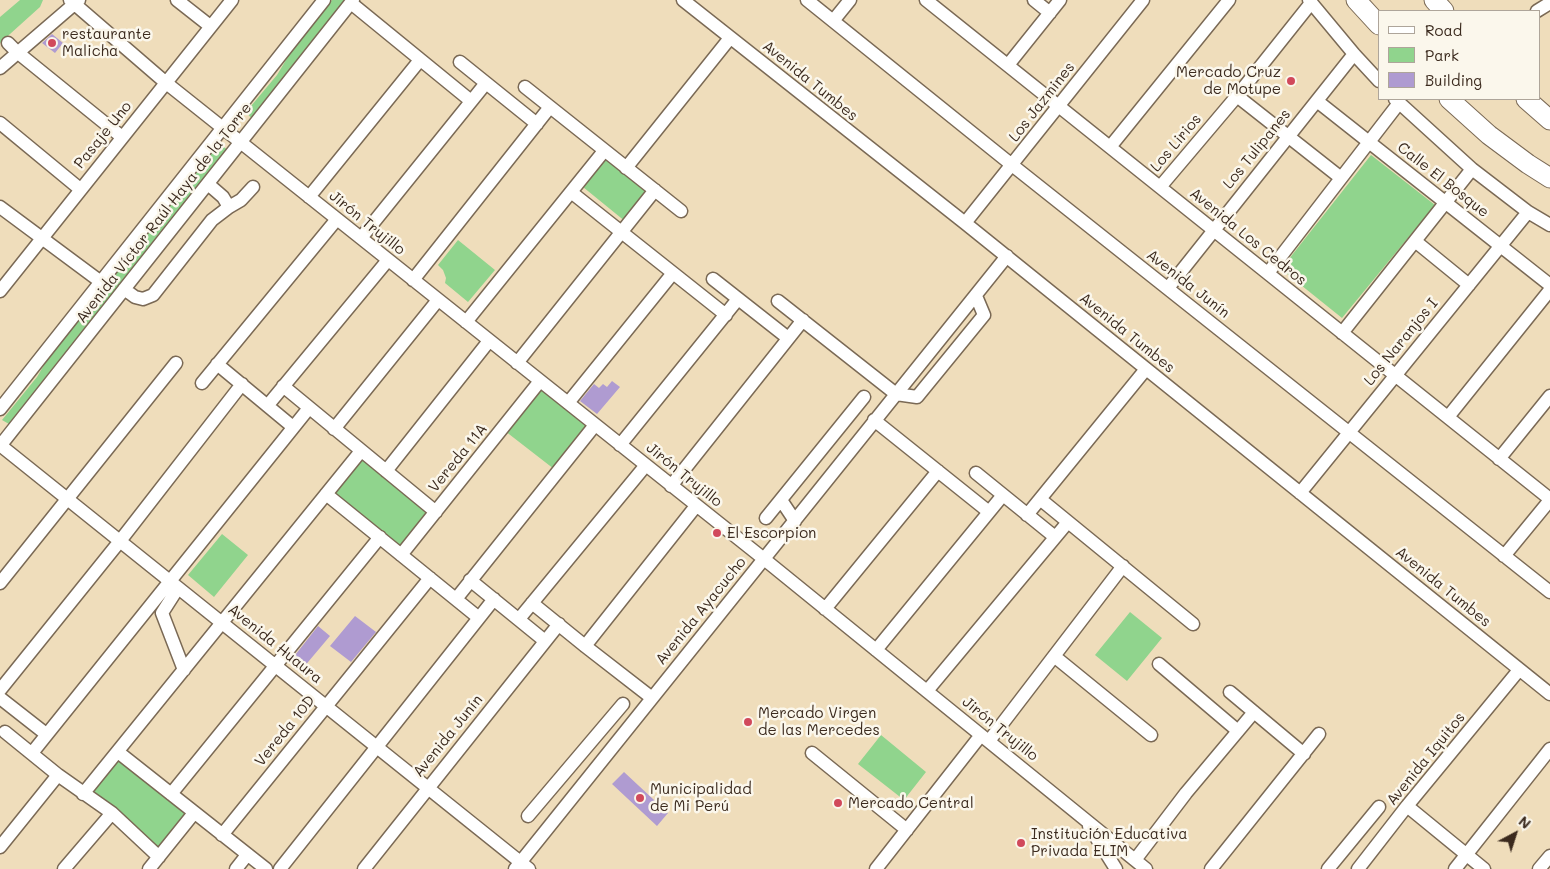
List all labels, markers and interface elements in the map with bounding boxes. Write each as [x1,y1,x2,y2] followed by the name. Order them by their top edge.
[1378,10,1540,100] legend
[1425,20,1462,40] text: Road
[62,25,151,60] place label: restaurante Malicha
[46,37,58,49] marker: restaurante Malicha
[759,37,861,125] street label: Avenida Tumbes
[1425,45,1459,65] text: Park
[1005,59,1079,145] street label: Los Jazmines
[1176,63,1281,98] place label: Mercado Cruz de Motupe
[1425,70,1482,90] text: Building
[1285,75,1297,87] marker: Mercado Cruz de Motupe
[70,98,136,172] street label: Pasaje Uno
[72,99,256,327] street label: Avenida Víctor Raúl Haya de la Torre
[1219,106,1295,192] street label: Los Tulipanes
[1147,111,1205,175] street label: Los Lirios
[1394,139,1492,221] street label: Calle El Bosque
[1186,184,1310,290] street label: Avenida Los Cedros
[325,187,409,259] street label: Jirón Trujillo
[1143,246,1233,322] street label: Avenida Junín
[1076,289,1178,377] street label: Avenida Tumbes
[1360,295,1442,389] street label: Los Naranjos I
[425,420,491,496] street label: Vereda 11A
[642,439,726,511] street label: Jirón Trujillo
[727,524,816,542] place label: El Escorpion
[711,527,723,539] marker: El Escorpion
[1392,543,1494,631] street label: Avenida Tumbes
[652,553,750,669] street label: Avenida Ayacucho
[224,601,326,687] street label: Avenida Huaura
[409,691,487,781] street label: Avenida Junín
[251,692,319,770] street label: Vereda 10D
[958,693,1042,765] street label: Jirón Trujillo
[758,704,880,739] place label: Mercado Virgen de las Mercedes
[1383,709,1469,809] street label: Avenida Iquitos
[742,716,754,728] marker: Mercado Virgen de las Mercedes
[650,780,752,815] place label: Municipalidad de Mi Perú
[634,792,646,804] marker: Municipalidad de Mi Perú
[848,794,974,812] place label: Mercado Central
[832,797,844,809] marker: Mercado Central
[1490,809,1540,859] north arrow
[1515,811,1535,833] text: N
[1031,825,1188,860] place label: Institución Educativa Privada ELIM
[1015,837,1027,849] marker: Institución Educativa Privada ELIM

